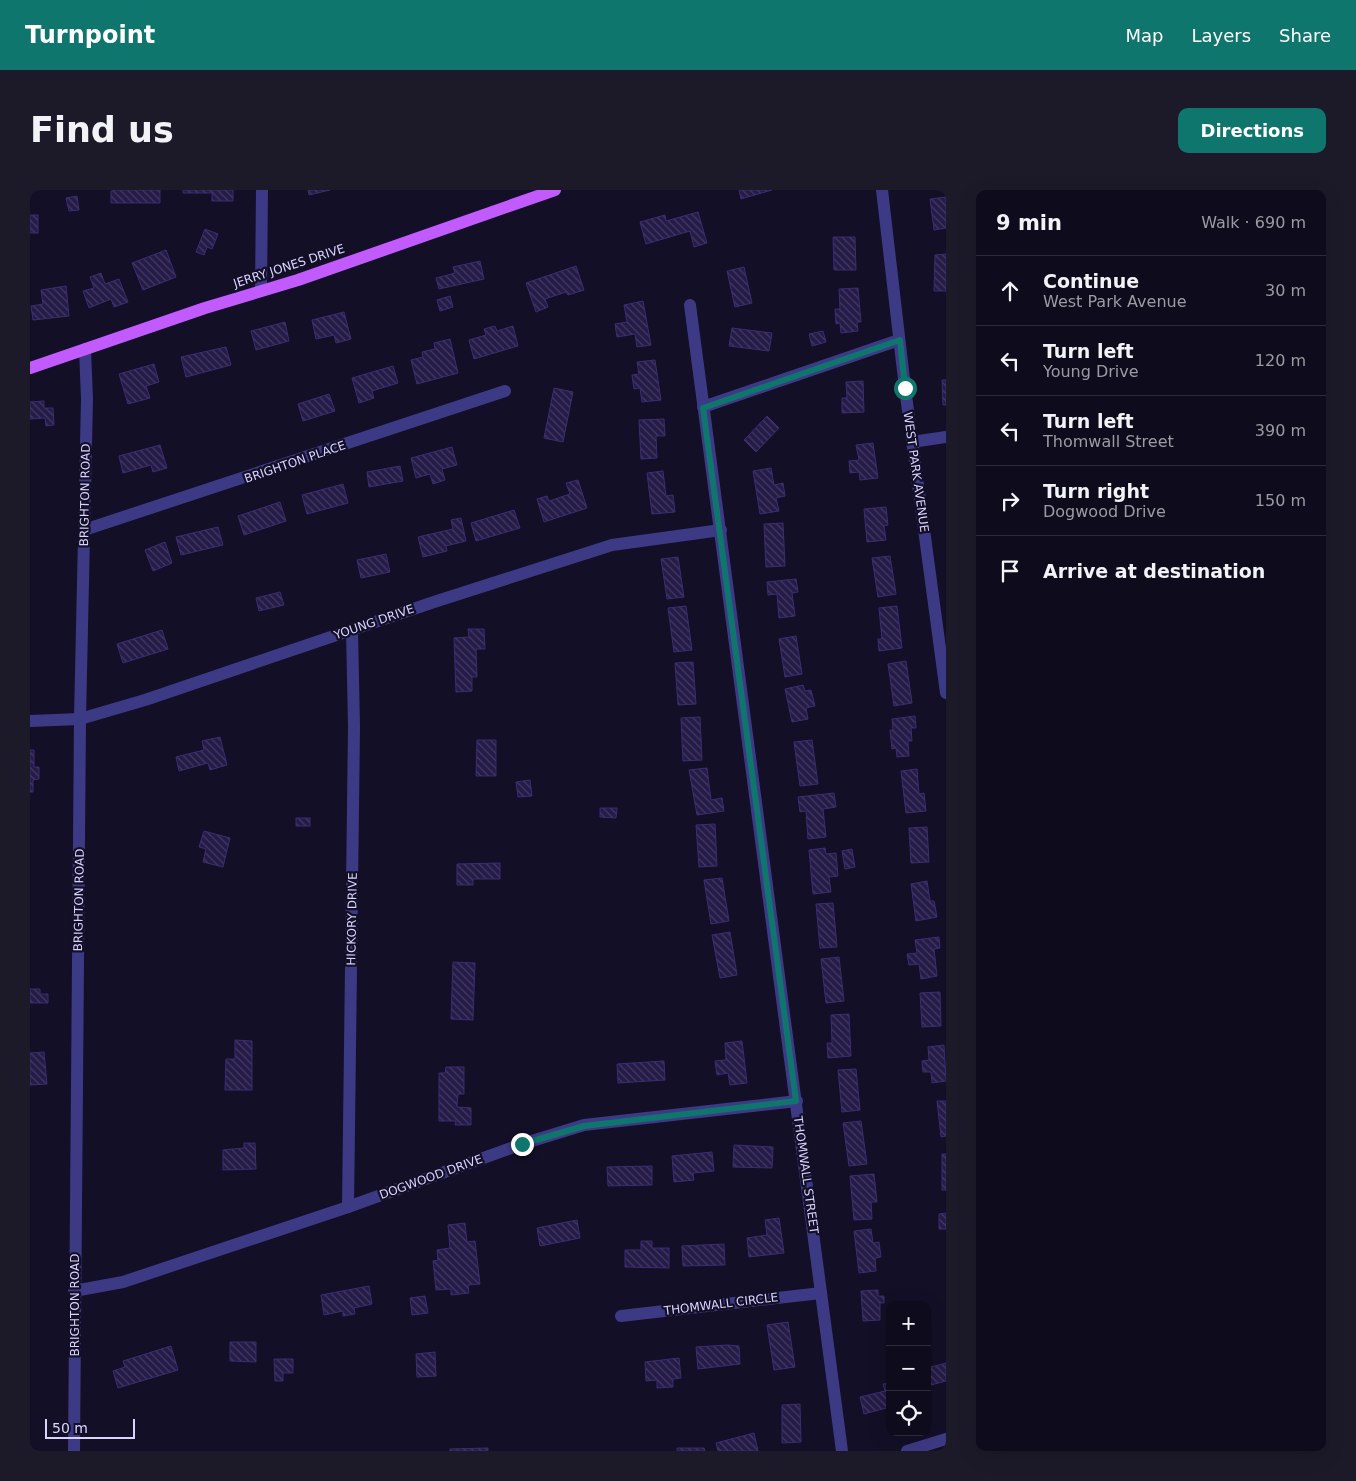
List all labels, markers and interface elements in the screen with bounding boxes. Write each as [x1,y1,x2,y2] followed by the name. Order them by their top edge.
[25,21,155,49] text: Turnpoint
[1125,25,1163,46] text: Map
[1191,25,1251,46] text: Layers
[1279,25,1331,46] text: Share
[1178,108,1326,153] button: Directions
[30,110,174,150] text: Find us
[996,211,1062,235] text: 9 min
[1201,213,1306,232] text: Walk · 690 m
[231,241,346,291] street label: JERRY JONES DRIVE
[1043,270,1139,292] text: Continue
[996,277,1024,305] icon: ahead
[1265,281,1306,300] text: 30 m
[1043,292,1187,311] text: West Park Avenue
[1043,340,1134,362] text: Turn left
[996,347,1024,375] icon: left
[1255,351,1306,370] text: 120 m
[1043,362,1139,381] text: Young Drive
[894,377,917,400] route start
[1043,410,1134,432] text: Turn left
[901,411,931,533] street label: WEST PARK AVENUE
[996,417,1024,445] icon: left
[1255,421,1306,440] text: 390 m
[1043,432,1174,451] text: Thomwall Street
[243,438,347,486] street label: BRIGHTON PLACE
[77,443,93,547] street label: BRIGHTON ROAD
[1043,480,1149,502] text: Turn right
[996,487,1024,515] icon: right
[1255,491,1306,510] text: 150 m
[1043,502,1166,521] text: Dogwood Drive
[996,557,1024,585] icon: arrive
[1043,560,1265,582] text: Arrive at destination
[331,602,416,643] street label: YOUNG DRIVE
[71,848,87,952] street label: BRIGHTON ROAD
[344,872,360,966] street label: HICKORY DRIVE
[791,1114,821,1235] street label: THOMWALL STREET
[511,1133,534,1156] route end
[378,1152,484,1202] street label: DOGWOOD DRIVE
[68,1253,82,1357] street label: BRIGHTON ROAD
[662,1290,779,1318] street label: THOMWALL CIRCLE
[886,1301,931,1436] map controls
[886,1301,931,1346] button: +
[886,1346,931,1391] button: −
[886,1391,931,1436] button: locate
[45,1416,135,1439] scale bar
[52,1420,88,1436] text: 50 m

